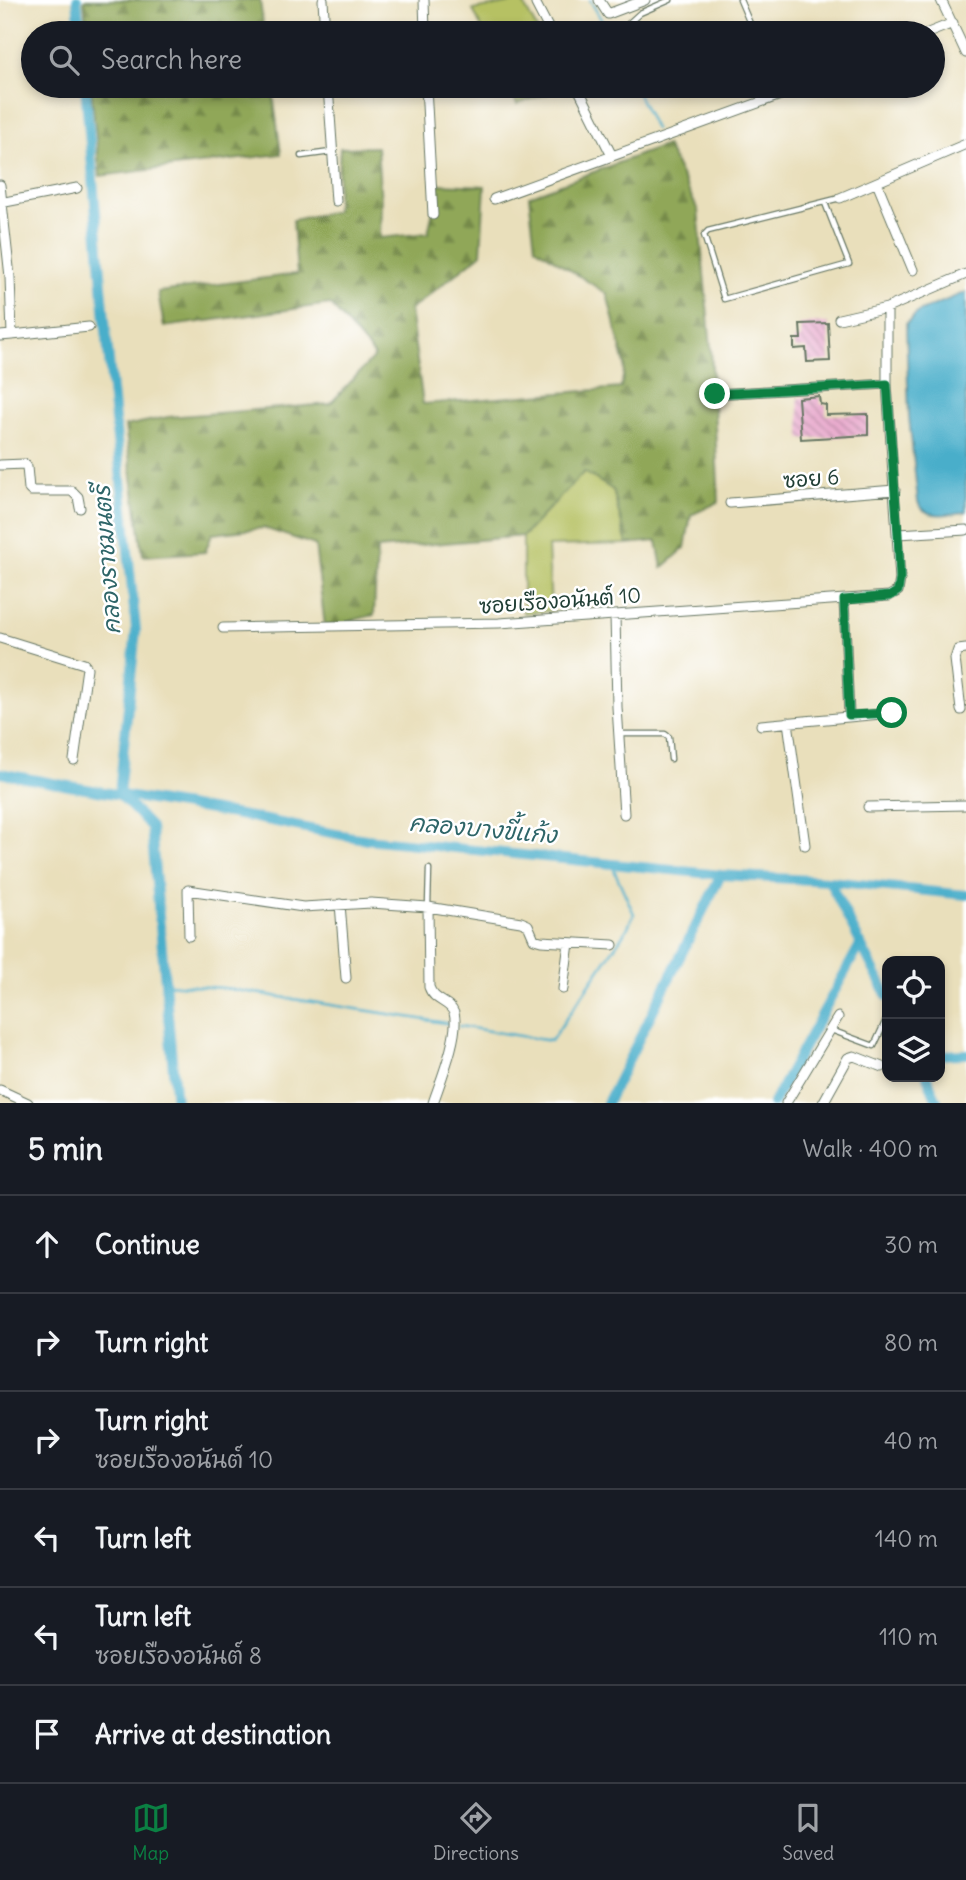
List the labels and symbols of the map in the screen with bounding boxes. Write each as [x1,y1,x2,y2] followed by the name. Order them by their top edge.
[699,378,730,409] route end
[782,463,840,494] street label: ซอย 6
[86,480,126,635] water label: คลองราชมนตรี
[478,581,642,620] street label: ซอยเรืองอนันต์ 10
[876,697,907,728] route start
[408,802,561,850] water label: คลองบางขี้แก้ง

